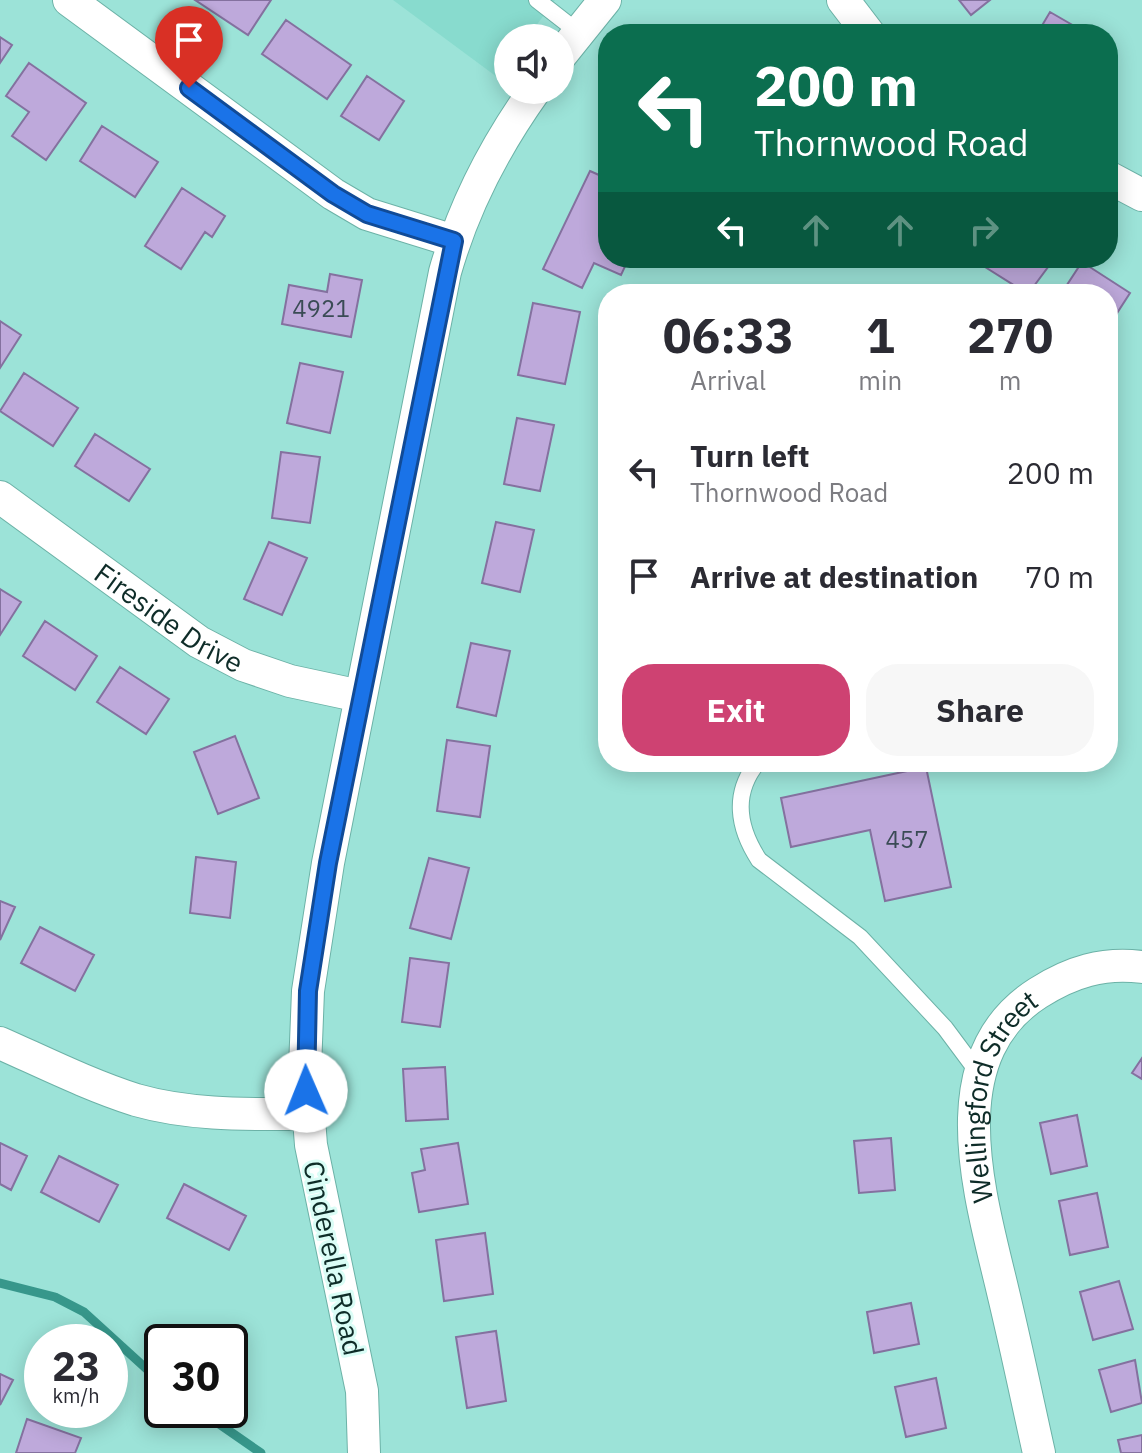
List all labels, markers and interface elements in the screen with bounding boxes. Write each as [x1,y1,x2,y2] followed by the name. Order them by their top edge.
[155,6,223,88] pin
[167,18,211,62] icon: arrive
[494,24,574,104] map controls
[494,24,574,104] button: sound
[754,49,918,121] text: 200 m
[622,56,726,160] icon: left
[754,119,1029,166] text: Thornwood Road
[710,208,754,252] icon: left
[794,208,838,252] icon: ahead
[878,208,922,252] icon: ahead
[962,208,1006,252] icon: right
[292,292,350,324] house number: 4921
[663,304,794,366] text: 06:33
[866,304,895,366] text: 1
[967,304,1053,366] text: 270
[690,363,766,397] text: Arrival
[858,363,902,397] text: min
[999,363,1021,397] text: m
[690,436,809,475] text: Turn left
[622,450,666,494] icon: left
[1007,453,1094,492] text: 200 m
[690,475,888,509] text: Thornwood Road
[88,554,250,681] street label: Fireside Drive
[622,554,666,598] icon: arrive
[690,557,978,596] text: Arrive at destination
[1025,557,1094,596] text: 70 m
[622,664,850,756] button: Exit
[866,664,1094,756] button: Share
[885,823,929,855] house number: 457
[955,981,1045,1206] street label: Wellingford Street
[264,1049,348,1133] position arrow
[295,1157,373,1359] street label: Cinderella Road
[144,1324,248,1428] speed limit sign: 30
[52,1340,100,1392] text: 23
[52,1382,100,1409] text: km/h

